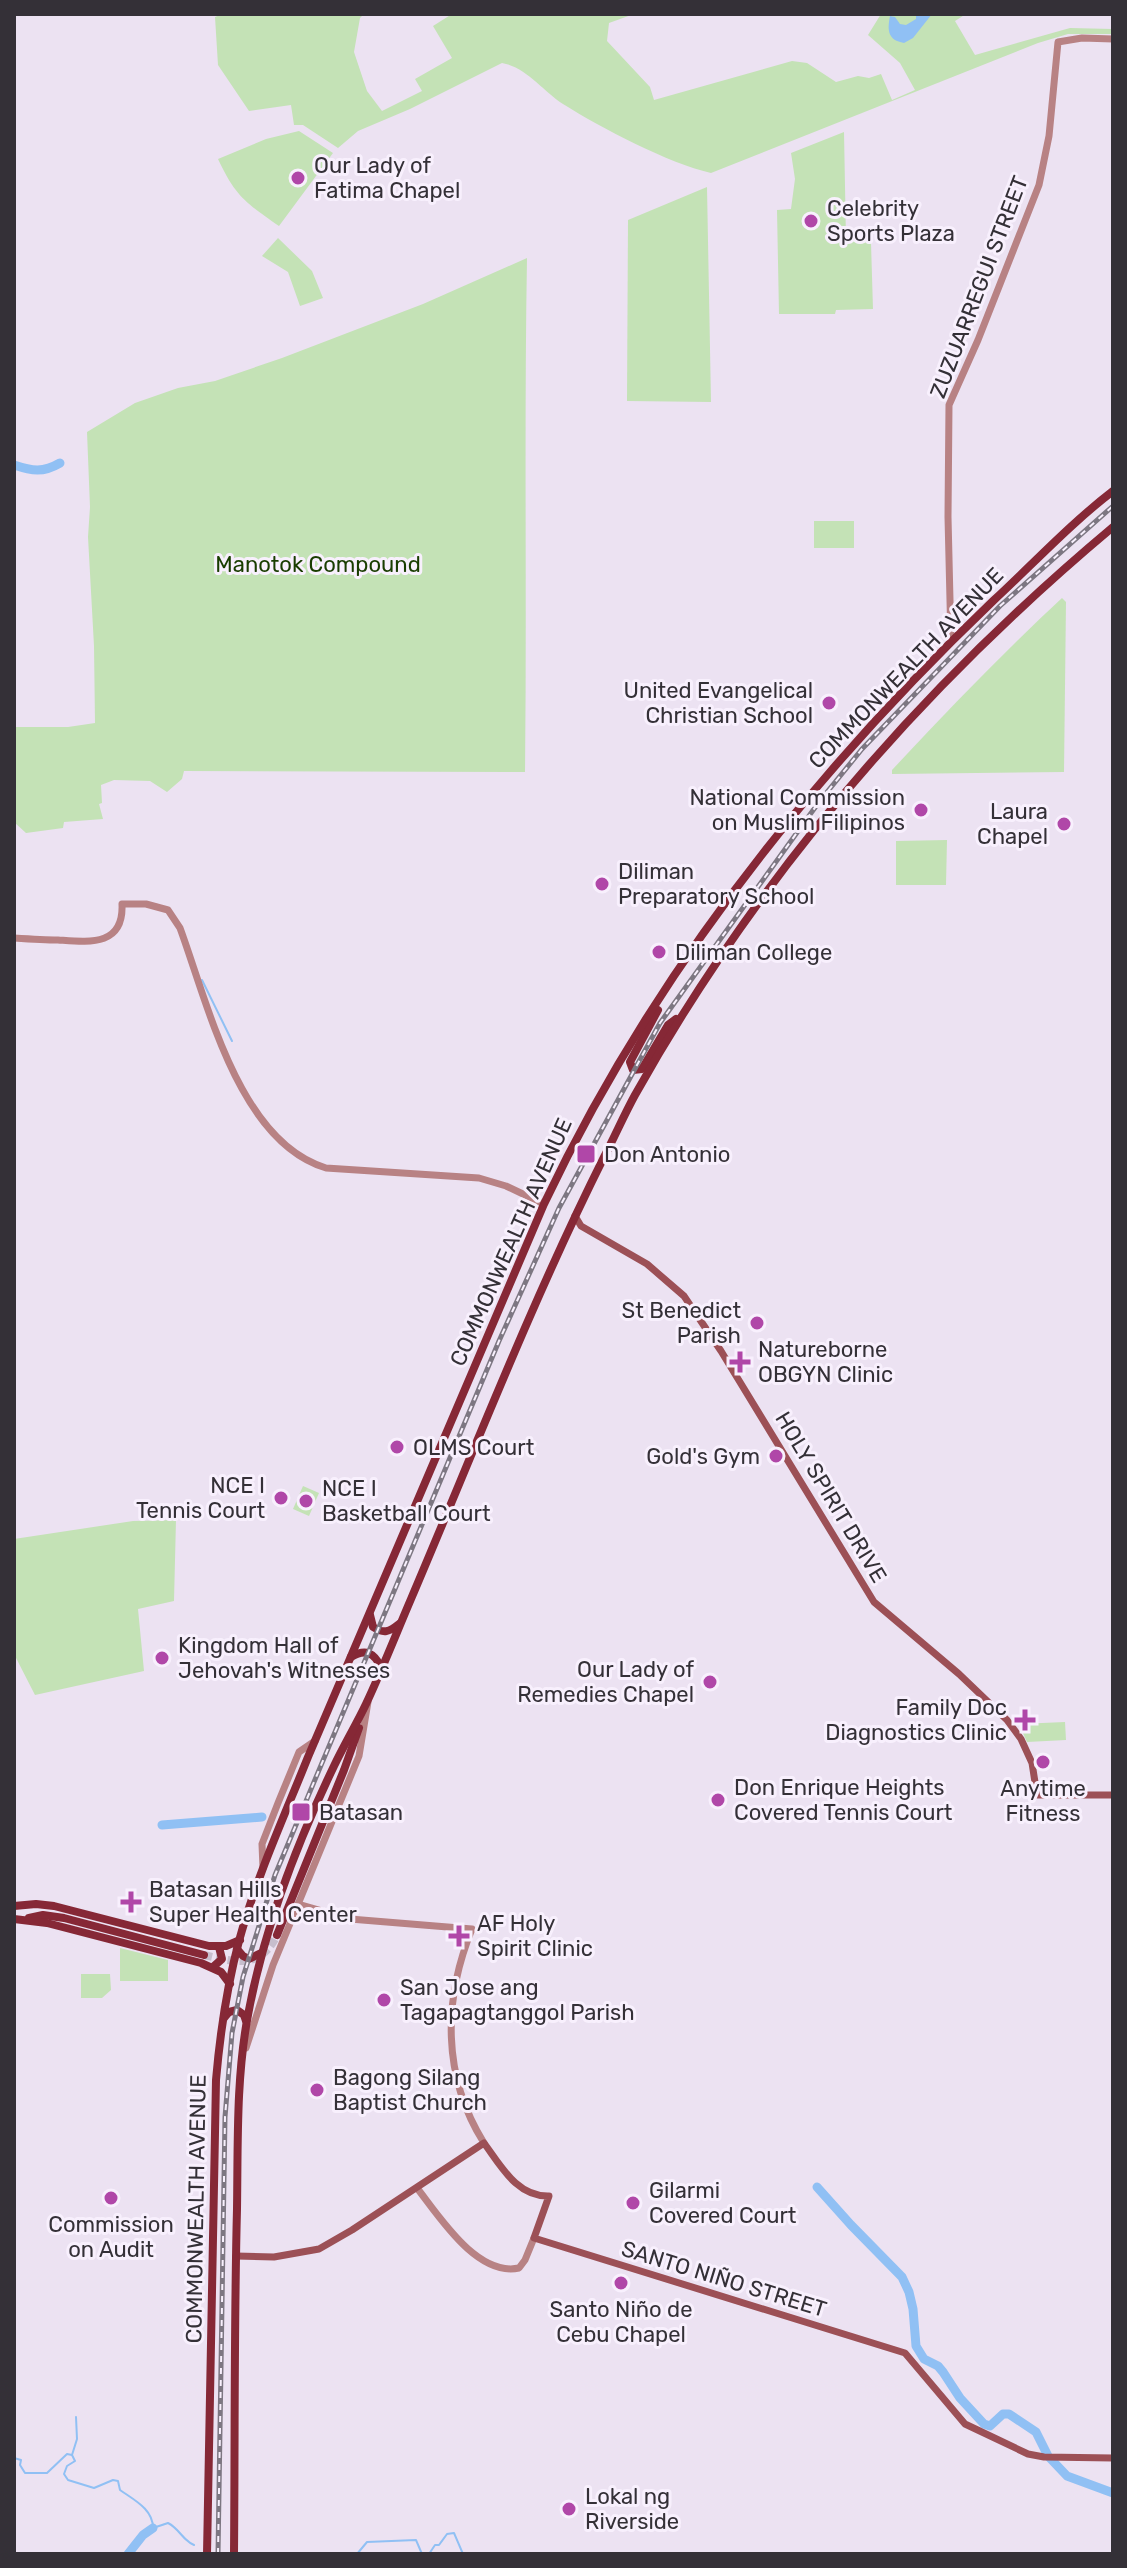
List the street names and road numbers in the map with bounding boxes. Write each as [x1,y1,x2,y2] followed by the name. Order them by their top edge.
[924,172,1034,402] street label: ZUZUARREGUI STREET
[803,562,1009,774] street label: COMMONWEALTH AVENUE
[444,1114,578,1370] street label: COMMONWEALTH AVENUE
[769,1407,893,1587] street label: HOLY SPIRIT DRIVE
[180,2074,212,2344] street label: COMMONWEALTH AVENUE
[618,2235,830,2323] street label: SANTO NIÑO STREET

